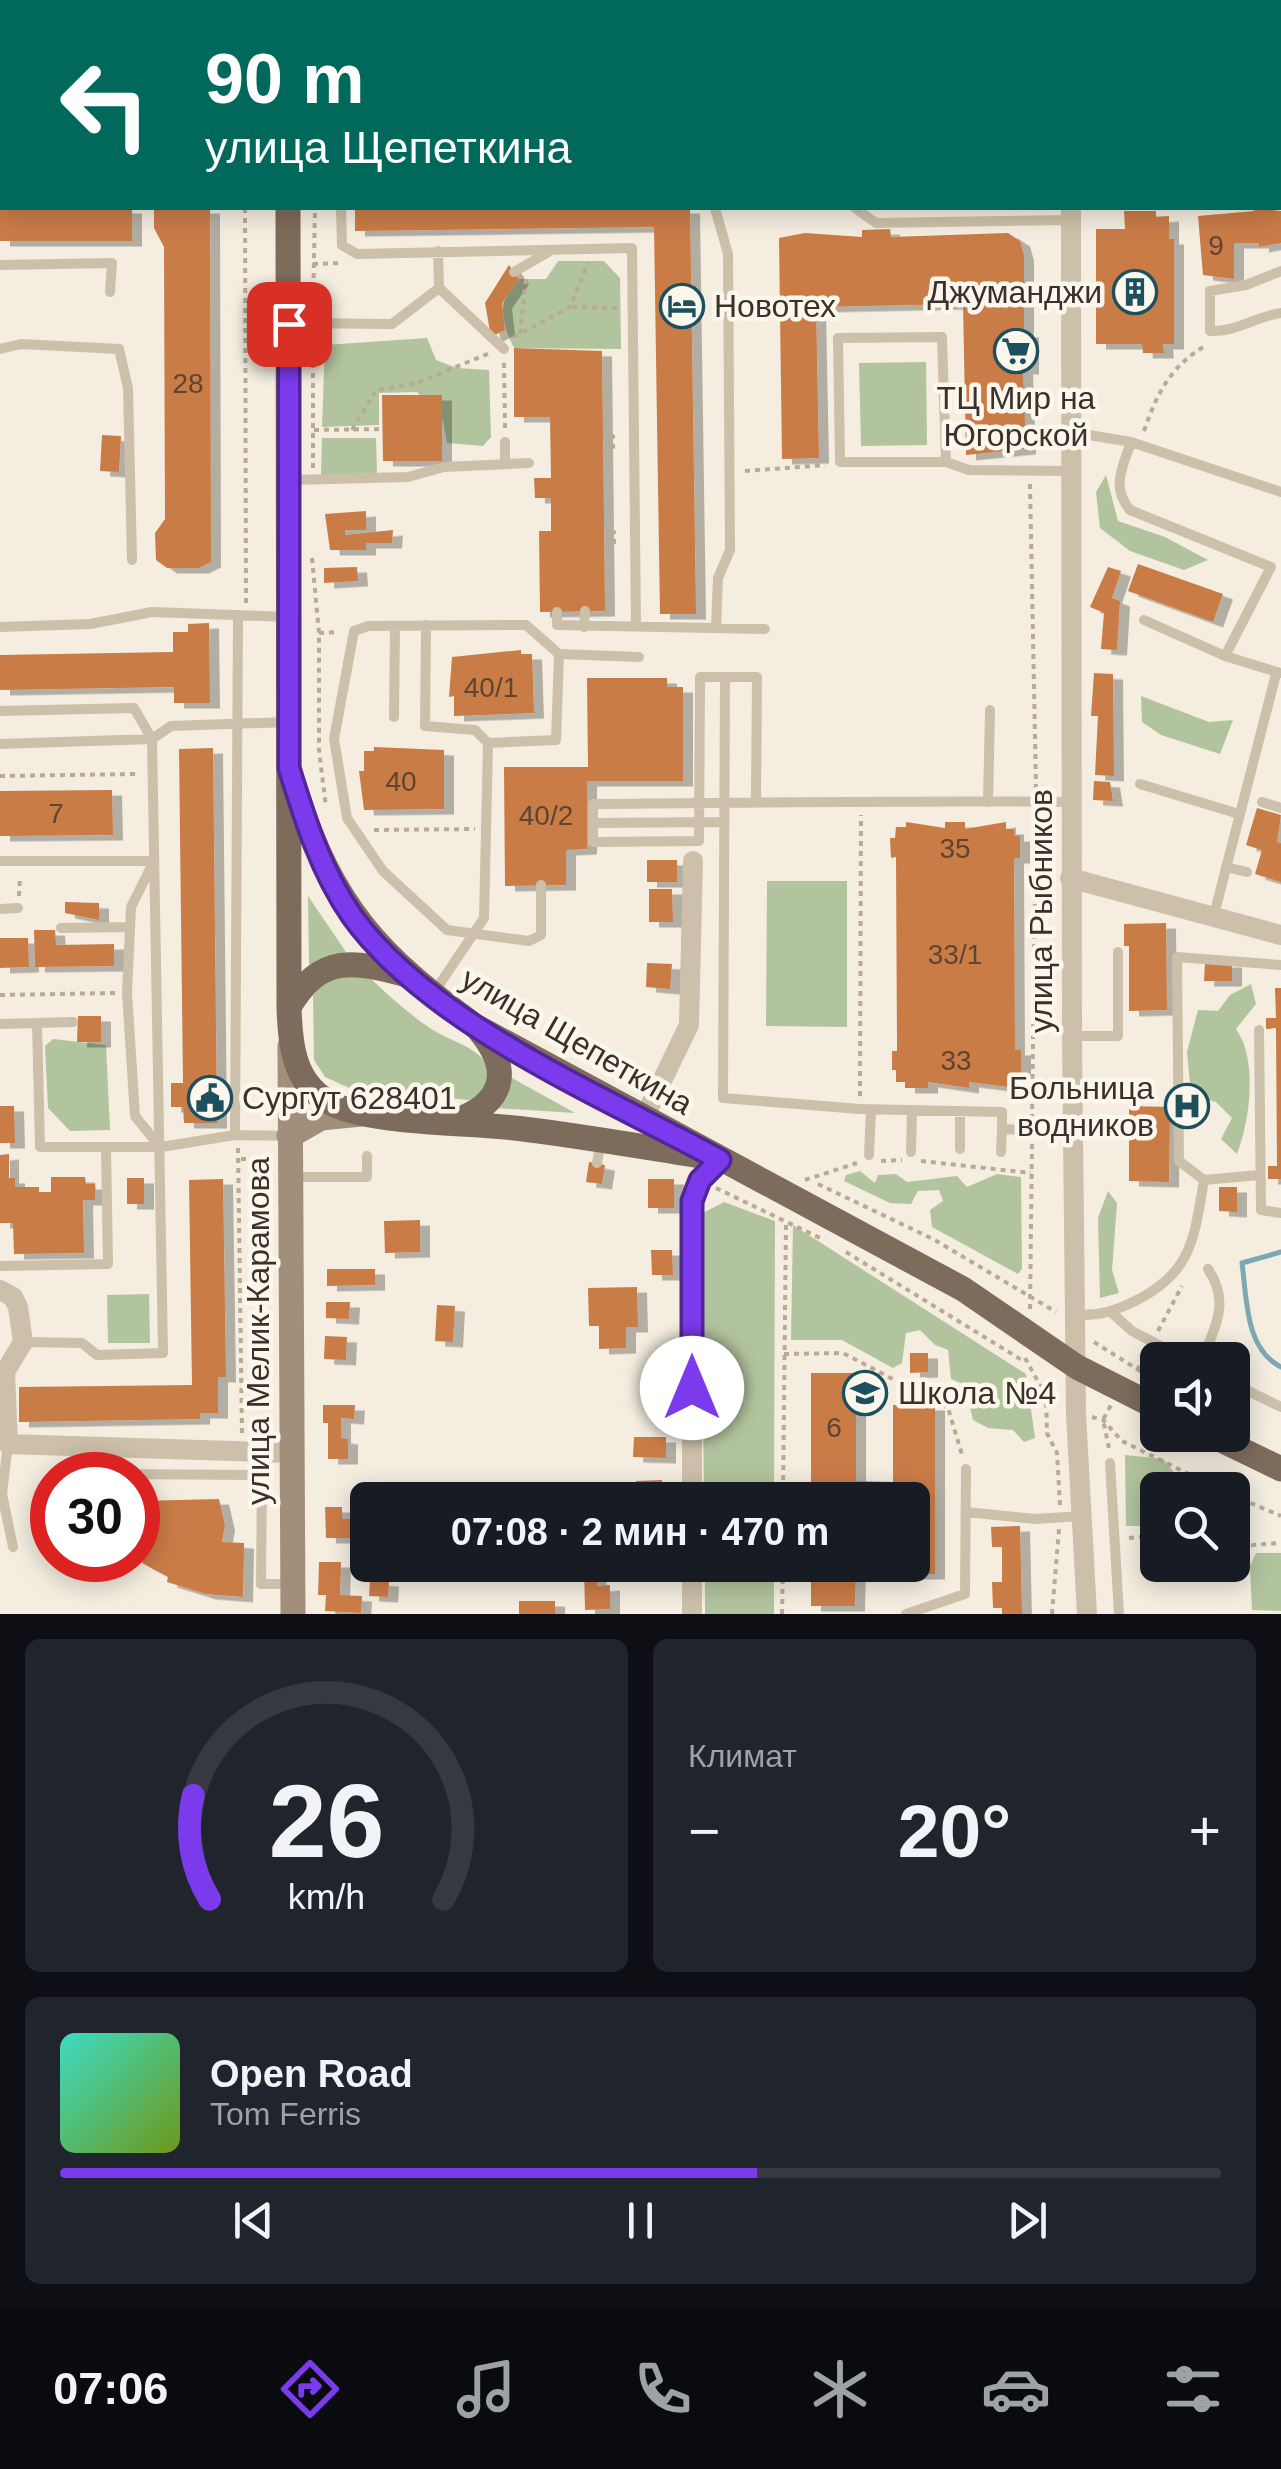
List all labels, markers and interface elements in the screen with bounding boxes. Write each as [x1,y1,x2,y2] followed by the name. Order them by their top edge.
[40,40,170,170] icon: left
[205,40,365,118] text: 90 m
[205,122,572,173] text: улица Щепеткина
[1208,230,1224,261] house number: 9
[1112,269,1158,315] building icon: Джуманджи
[928,274,1102,310] place label: Джуманджи
[247,282,332,367] pin
[659,283,705,329] hotel icon: Новотех
[714,288,836,324] place label: Новотех
[262,297,317,352] icon: arrive
[993,328,1039,374] supermarket icon: ТЦ Мир на Югорской
[172,368,204,399] house number: 28
[937,380,1096,453] place label: ТЦ Мир на Югорской
[464,672,518,703] house number: 40/1
[385,766,417,797] house number: 40
[1023,789,1059,1033] street label: улица Рыбников
[48,798,64,829] house number: 7
[519,800,573,831] house number: 40/2
[939,833,971,864] house number: 35
[928,939,982,970] house number: 33/1
[455,960,699,1122] street label: улица Щепеткина
[940,1045,972,1076] house number: 33
[1009,1070,1154,1143] place label: Больница водников
[187,1075,233,1121] public building icon: Сургут 628401
[242,1080,457,1116] place label: Сургут 628401
[1164,1083,1210,1129] hospital icon: Больница водников
[240,1157,276,1505] street label: улица Мелик-Карамова
[640,1336,744,1440] position arrow
[1140,1342,1250,1582] map controls
[1140,1342,1250,1452] button: sound
[842,1370,888,1416] school or university icon: Школа №4
[898,1375,1056,1411] place label: Школа №4
[826,1412,842,1443] house number: 6
[30,1452,160,1582] speed limit sign: 30
[1140,1472,1250,1582] button: search
[451,1511,829,1553] text: 07:08 · 2 мин · 470 m
[688,1738,797,1774] text: Климат
[269,1763,384,1879] text: 26
[898,1789,1011,1873] text: 20°
[688,1800,720,1862] text: −
[1189,1800,1221,1862] text: +
[288,1877,365,1917] text: km/h
[210,2053,413,2095] text: Open Road
[210,2096,361,2132] text: Tom Ferris
[226,2193,281,2248] icon: previous
[613,2193,668,2248] icon: pause
[1000,2193,1055,2248] icon: next
[275,2354,345,2424] icon: directions
[451,2354,521,2424] icon: music
[628,2354,698,2424] icon: phone
[805,2354,875,2424] icon: climate
[981,2354,1051,2424] icon: car
[1158,2354,1228,2424] icon: filters
[53,2363,168,2414] text: 07:06

